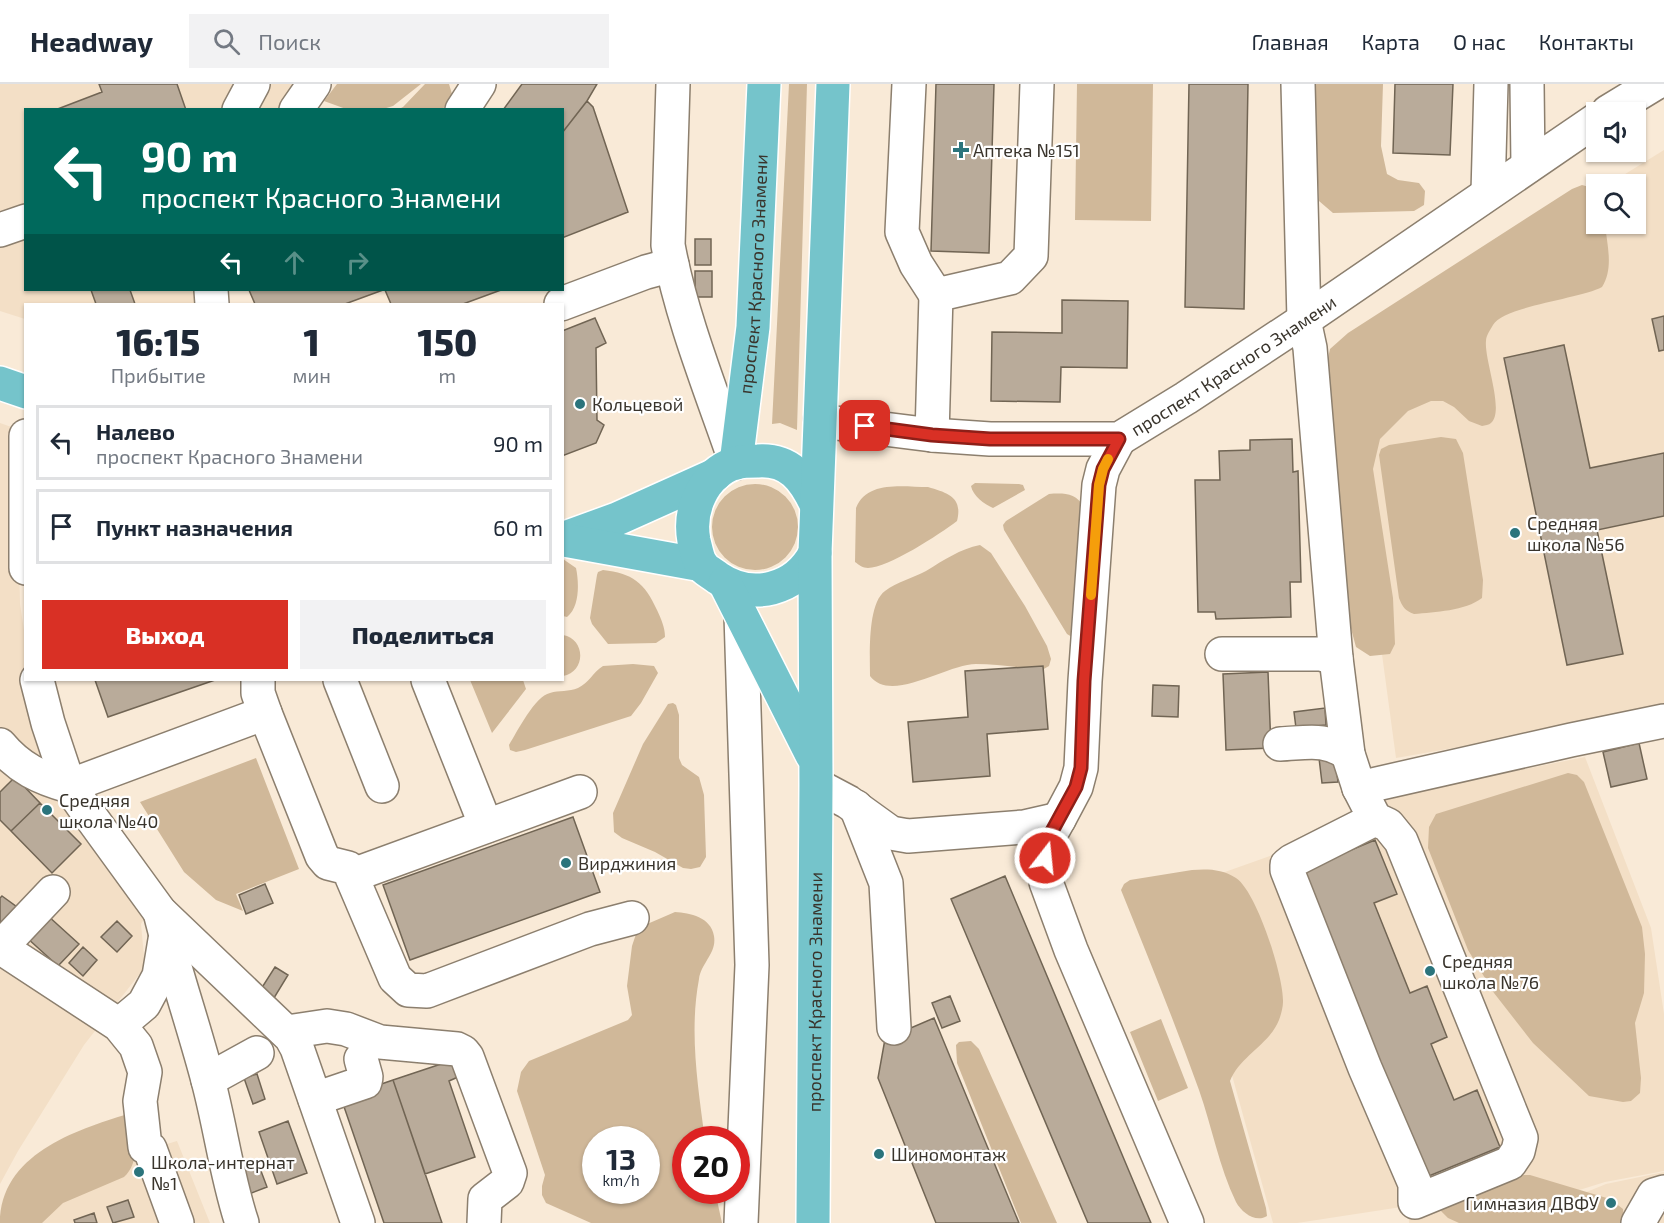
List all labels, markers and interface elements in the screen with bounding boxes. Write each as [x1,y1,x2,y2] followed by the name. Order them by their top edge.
[189,14,609,68] search box
[30,24,153,58] text: Headway
[210,25,243,58] icon: search
[258,28,321,54] text: Поиск
[1252,29,1329,54] text: Главная
[1362,29,1420,54] text: Карта
[1453,29,1506,54] text: О нас
[1539,29,1634,54] text: Контакты
[1586,102,1646,234] map controls
[1586,102,1646,162] button: sound
[141,130,238,180] text: 90 m
[42,132,120,210] icon: left
[973,139,1080,161] place label: Аптека №151
[954,143,968,157] marker: Аптека №151
[734,154,772,395] street label: проспект Красного Знамени
[1586,174,1646,234] button: search
[141,181,501,213] text: проспект Красного Знамени
[215,246,248,279] icon: left
[278,246,311,279] icon: ahead
[341,246,374,279] icon: right
[1127,290,1340,440] street label: проспект Красного Знамени
[116,320,200,363] text: 16:15
[304,320,320,363] text: 1
[418,320,477,363] text: 150
[111,363,206,387] text: Прибытие
[292,363,331,387] text: мин
[439,363,456,387] text: m
[592,393,683,415] place label: Кольцевой
[573,397,587,411] marker: Кольцевой
[839,400,890,451] pin
[848,409,881,442] icon: arrive
[96,418,175,444] text: Налево
[45,426,78,459] icon: left
[493,430,543,456] text: 90 m
[96,444,363,468] text: проспект Красного Знамени
[45,510,78,543] icon: arrive
[1527,512,1624,555] place label: Средняя школа №56
[96,514,293,540] text: Пункт назначения
[493,514,543,540] text: 60 m
[1508,526,1522,540] marker: Средняя школа №56
[42,600,288,669] button: Выход
[300,600,546,669] button: Поделиться
[59,789,158,832] place label: Средняя школа №40
[40,803,54,817] marker: Средняя школа №40
[1013,826,1077,890] position arrow
[578,852,676,874] place label: Вирджиния
[559,856,573,870] marker: Вирджиния
[803,872,826,1112] street label: проспект Красного Знамени
[1442,950,1539,993] place label: Средняя школа №76
[1423,964,1437,978] marker: Средняя школа №76
[672,1126,750,1204] speed limit sign: 20
[606,1140,636,1176] text: 13
[891,1143,1006,1165] place label: Шиномонтаж
[872,1147,886,1161] marker: Шиномонтаж
[151,1151,295,1194] place label: Школа-интернат №1
[132,1165,146,1179] marker: Школа-интернат №1
[602,1171,640,1189] text: km/h
[1465,1192,1599,1214] place label: Гимназия ДВФУ
[1604,1196,1618,1210] marker: Гимназия ДВФУ

